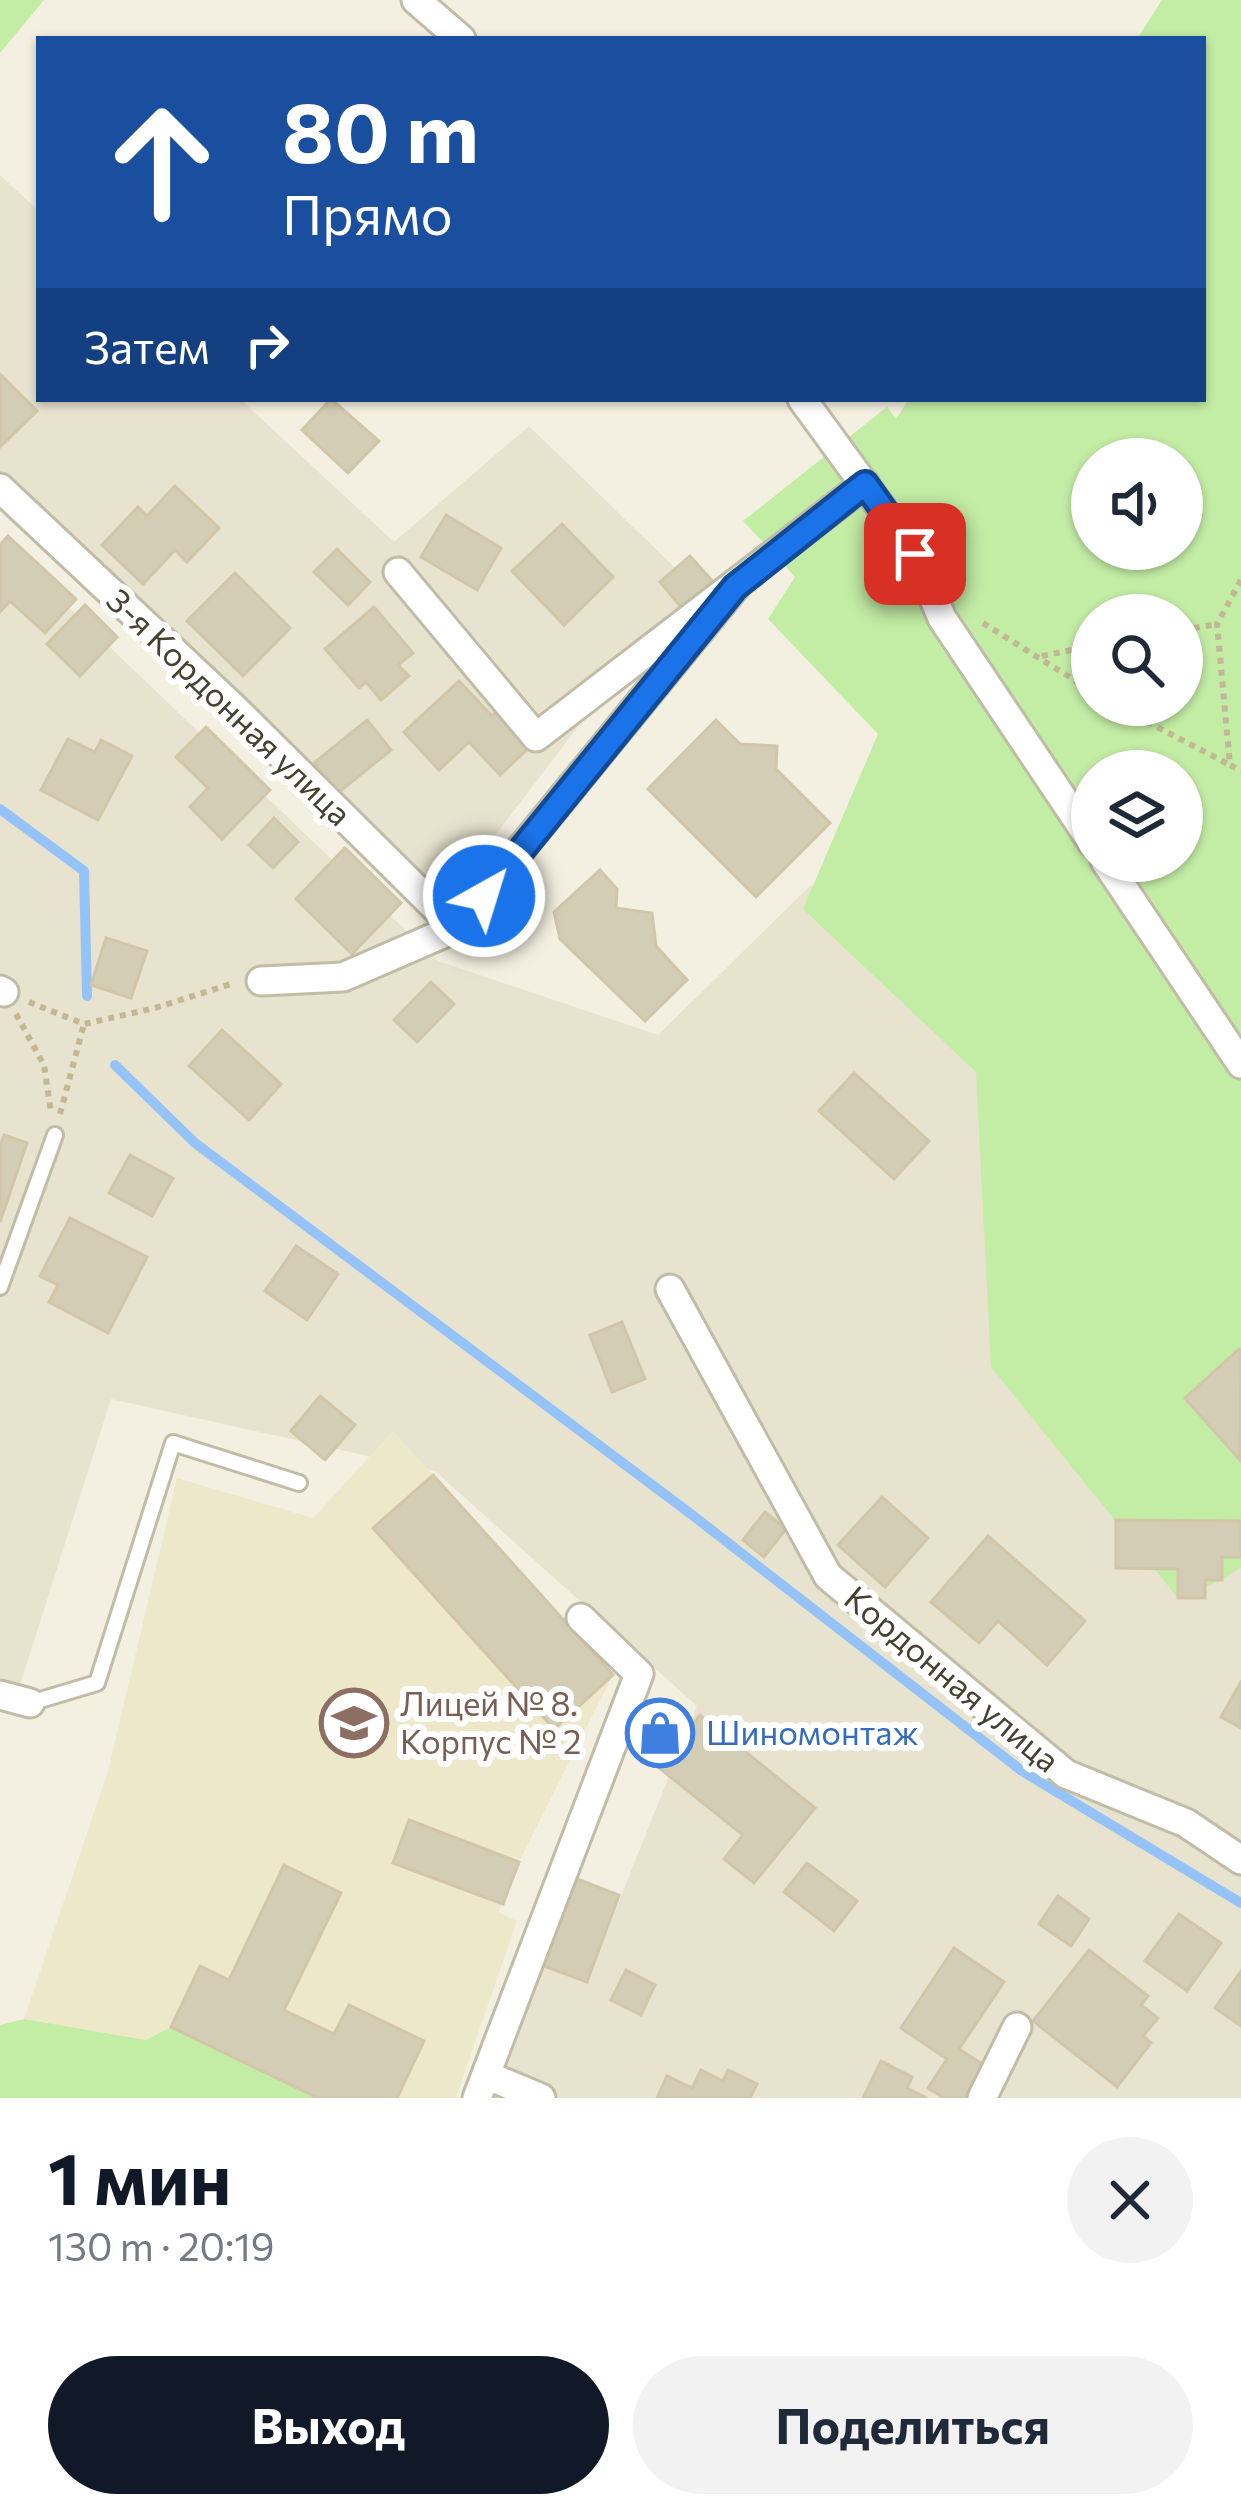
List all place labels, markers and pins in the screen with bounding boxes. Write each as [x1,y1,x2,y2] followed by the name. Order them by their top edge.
[864,503,966,605] pin
[400,1682,581,1761] place label: Лицей № 8. Корпус № 2
[319,1688,389,1758] school or university icon: Лицей № 8. Корпус № 2
[625,1698,695,1768] shop icon: Шиномонтаж
[706,1711,919,1752] place label: Шиномонтаж

